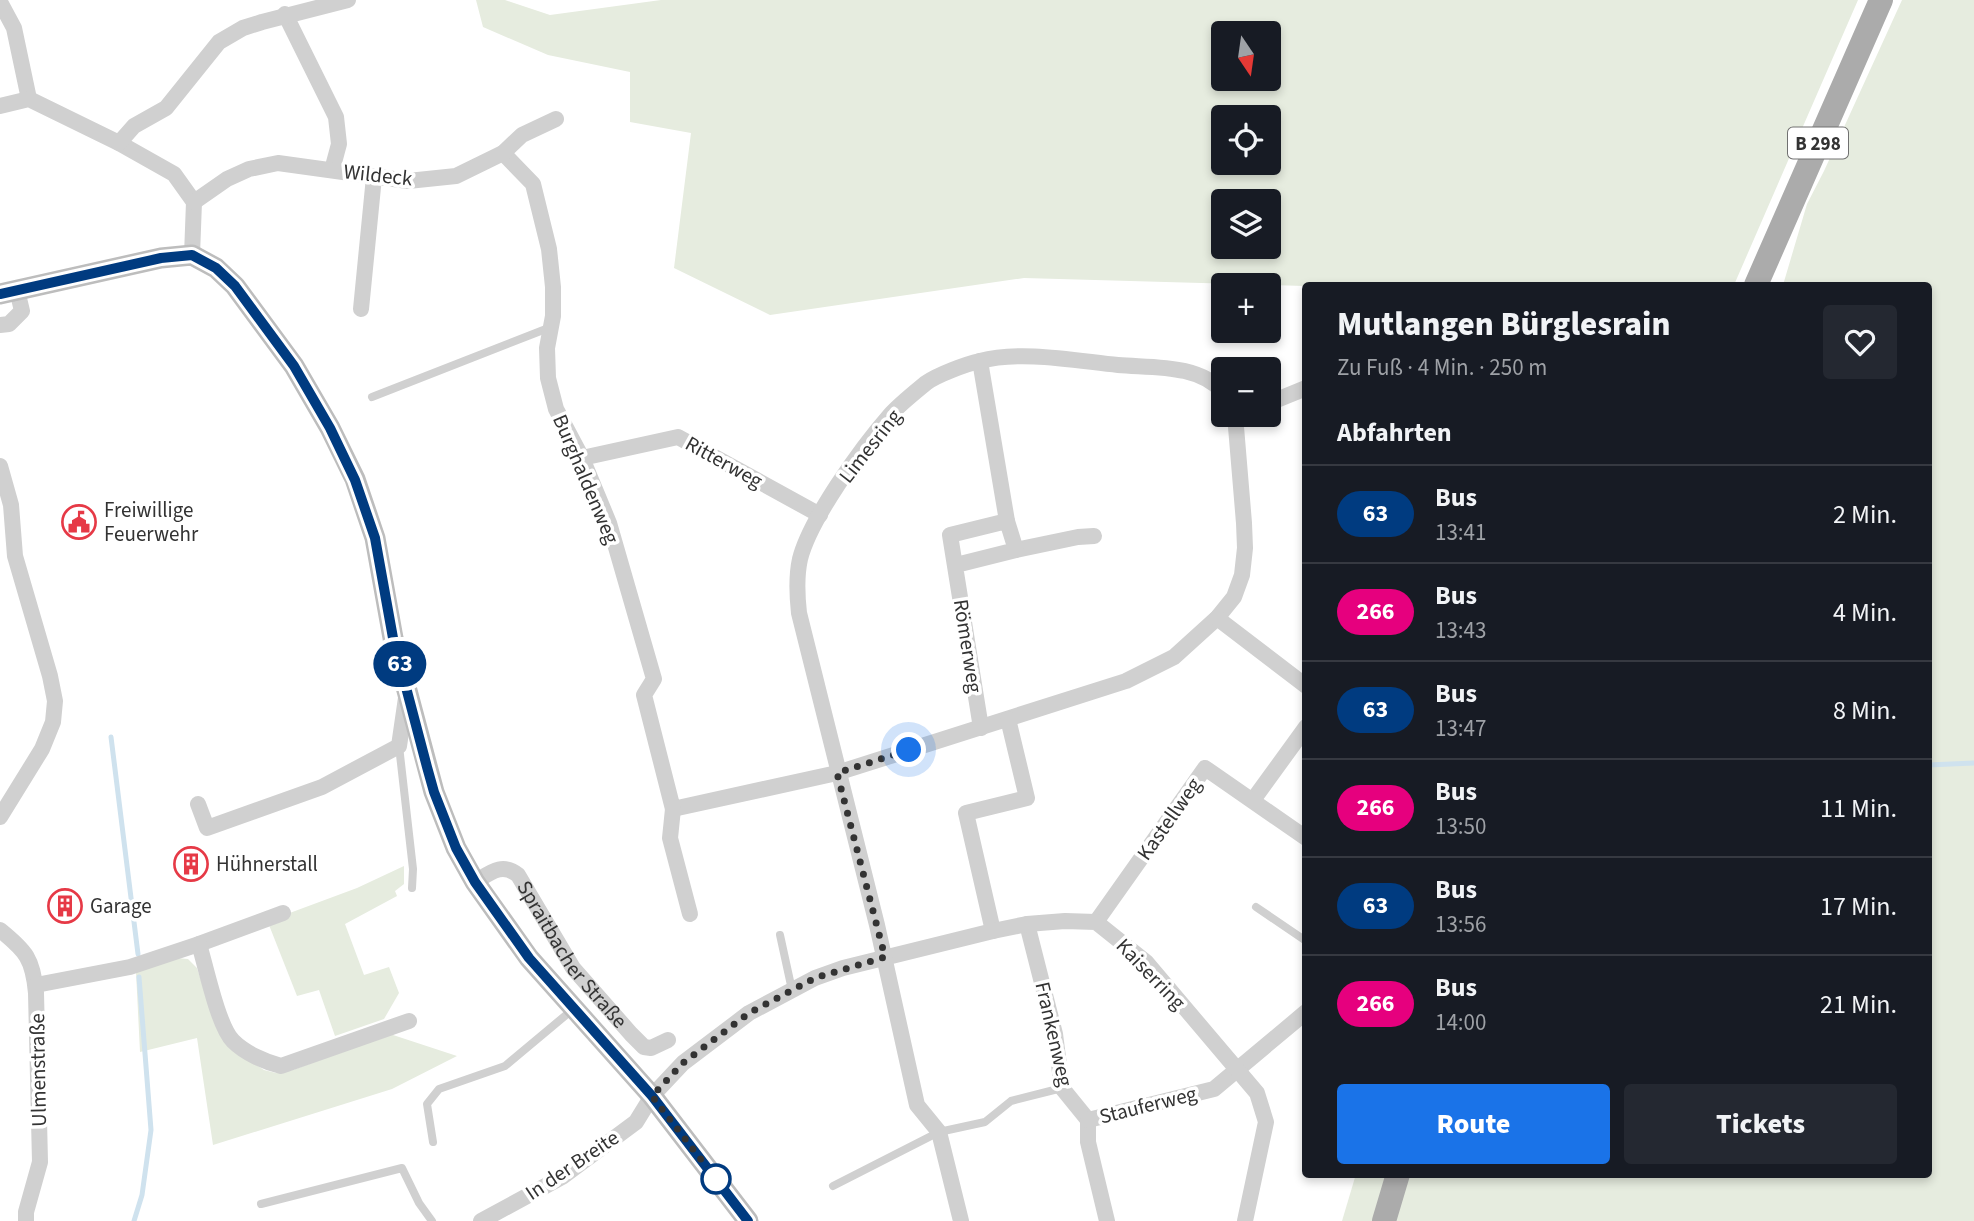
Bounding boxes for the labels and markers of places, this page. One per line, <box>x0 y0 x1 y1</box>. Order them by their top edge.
place label: Freiwillige Feuerwehr <box>104 495 199 549</box>
public building icon: Freiwillige Feuerwehr <box>60 503 98 541</box>
building icon: Hühnerstall <box>172 845 210 883</box>
place label: Hühnerstall <box>216 849 318 879</box>
building icon: Garage <box>46 887 84 925</box>
place label: Garage <box>90 891 152 921</box>
unlabelled marker <box>701 1164 731 1194</box>

